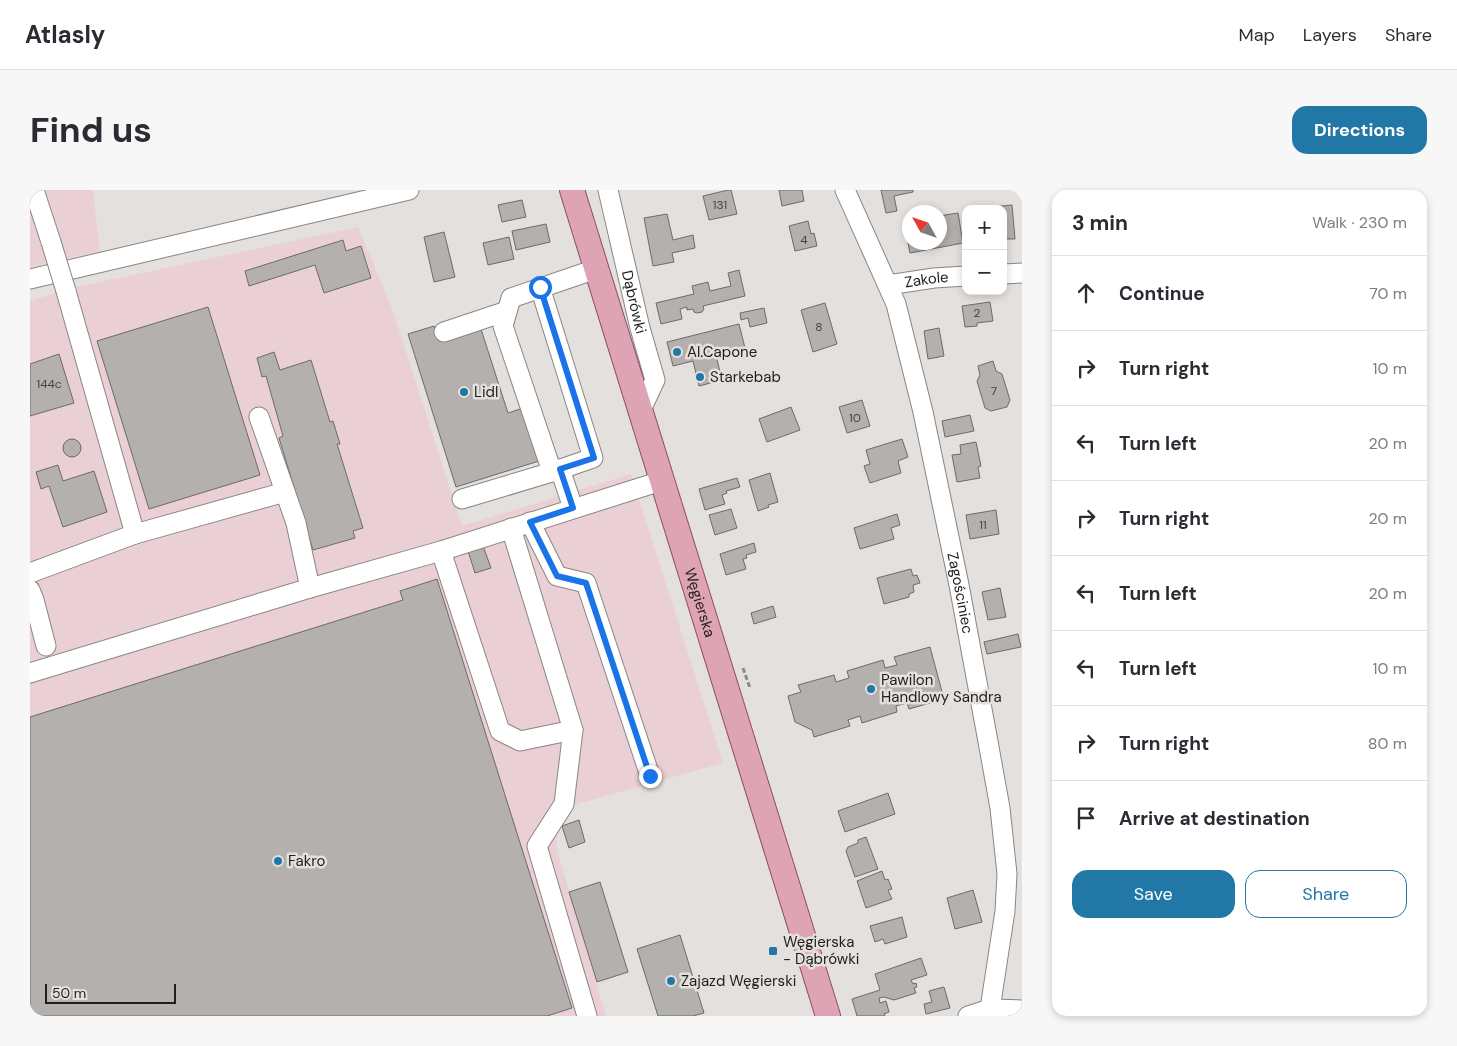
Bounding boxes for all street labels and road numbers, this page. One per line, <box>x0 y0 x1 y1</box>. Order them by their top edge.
street label: Zakole <box>903 267 949 292</box>
street label: Dąbrówki <box>617 268 651 336</box>
street label: Zagościniec <box>942 551 978 635</box>
street label: Węgierska <box>680 566 720 640</box>

